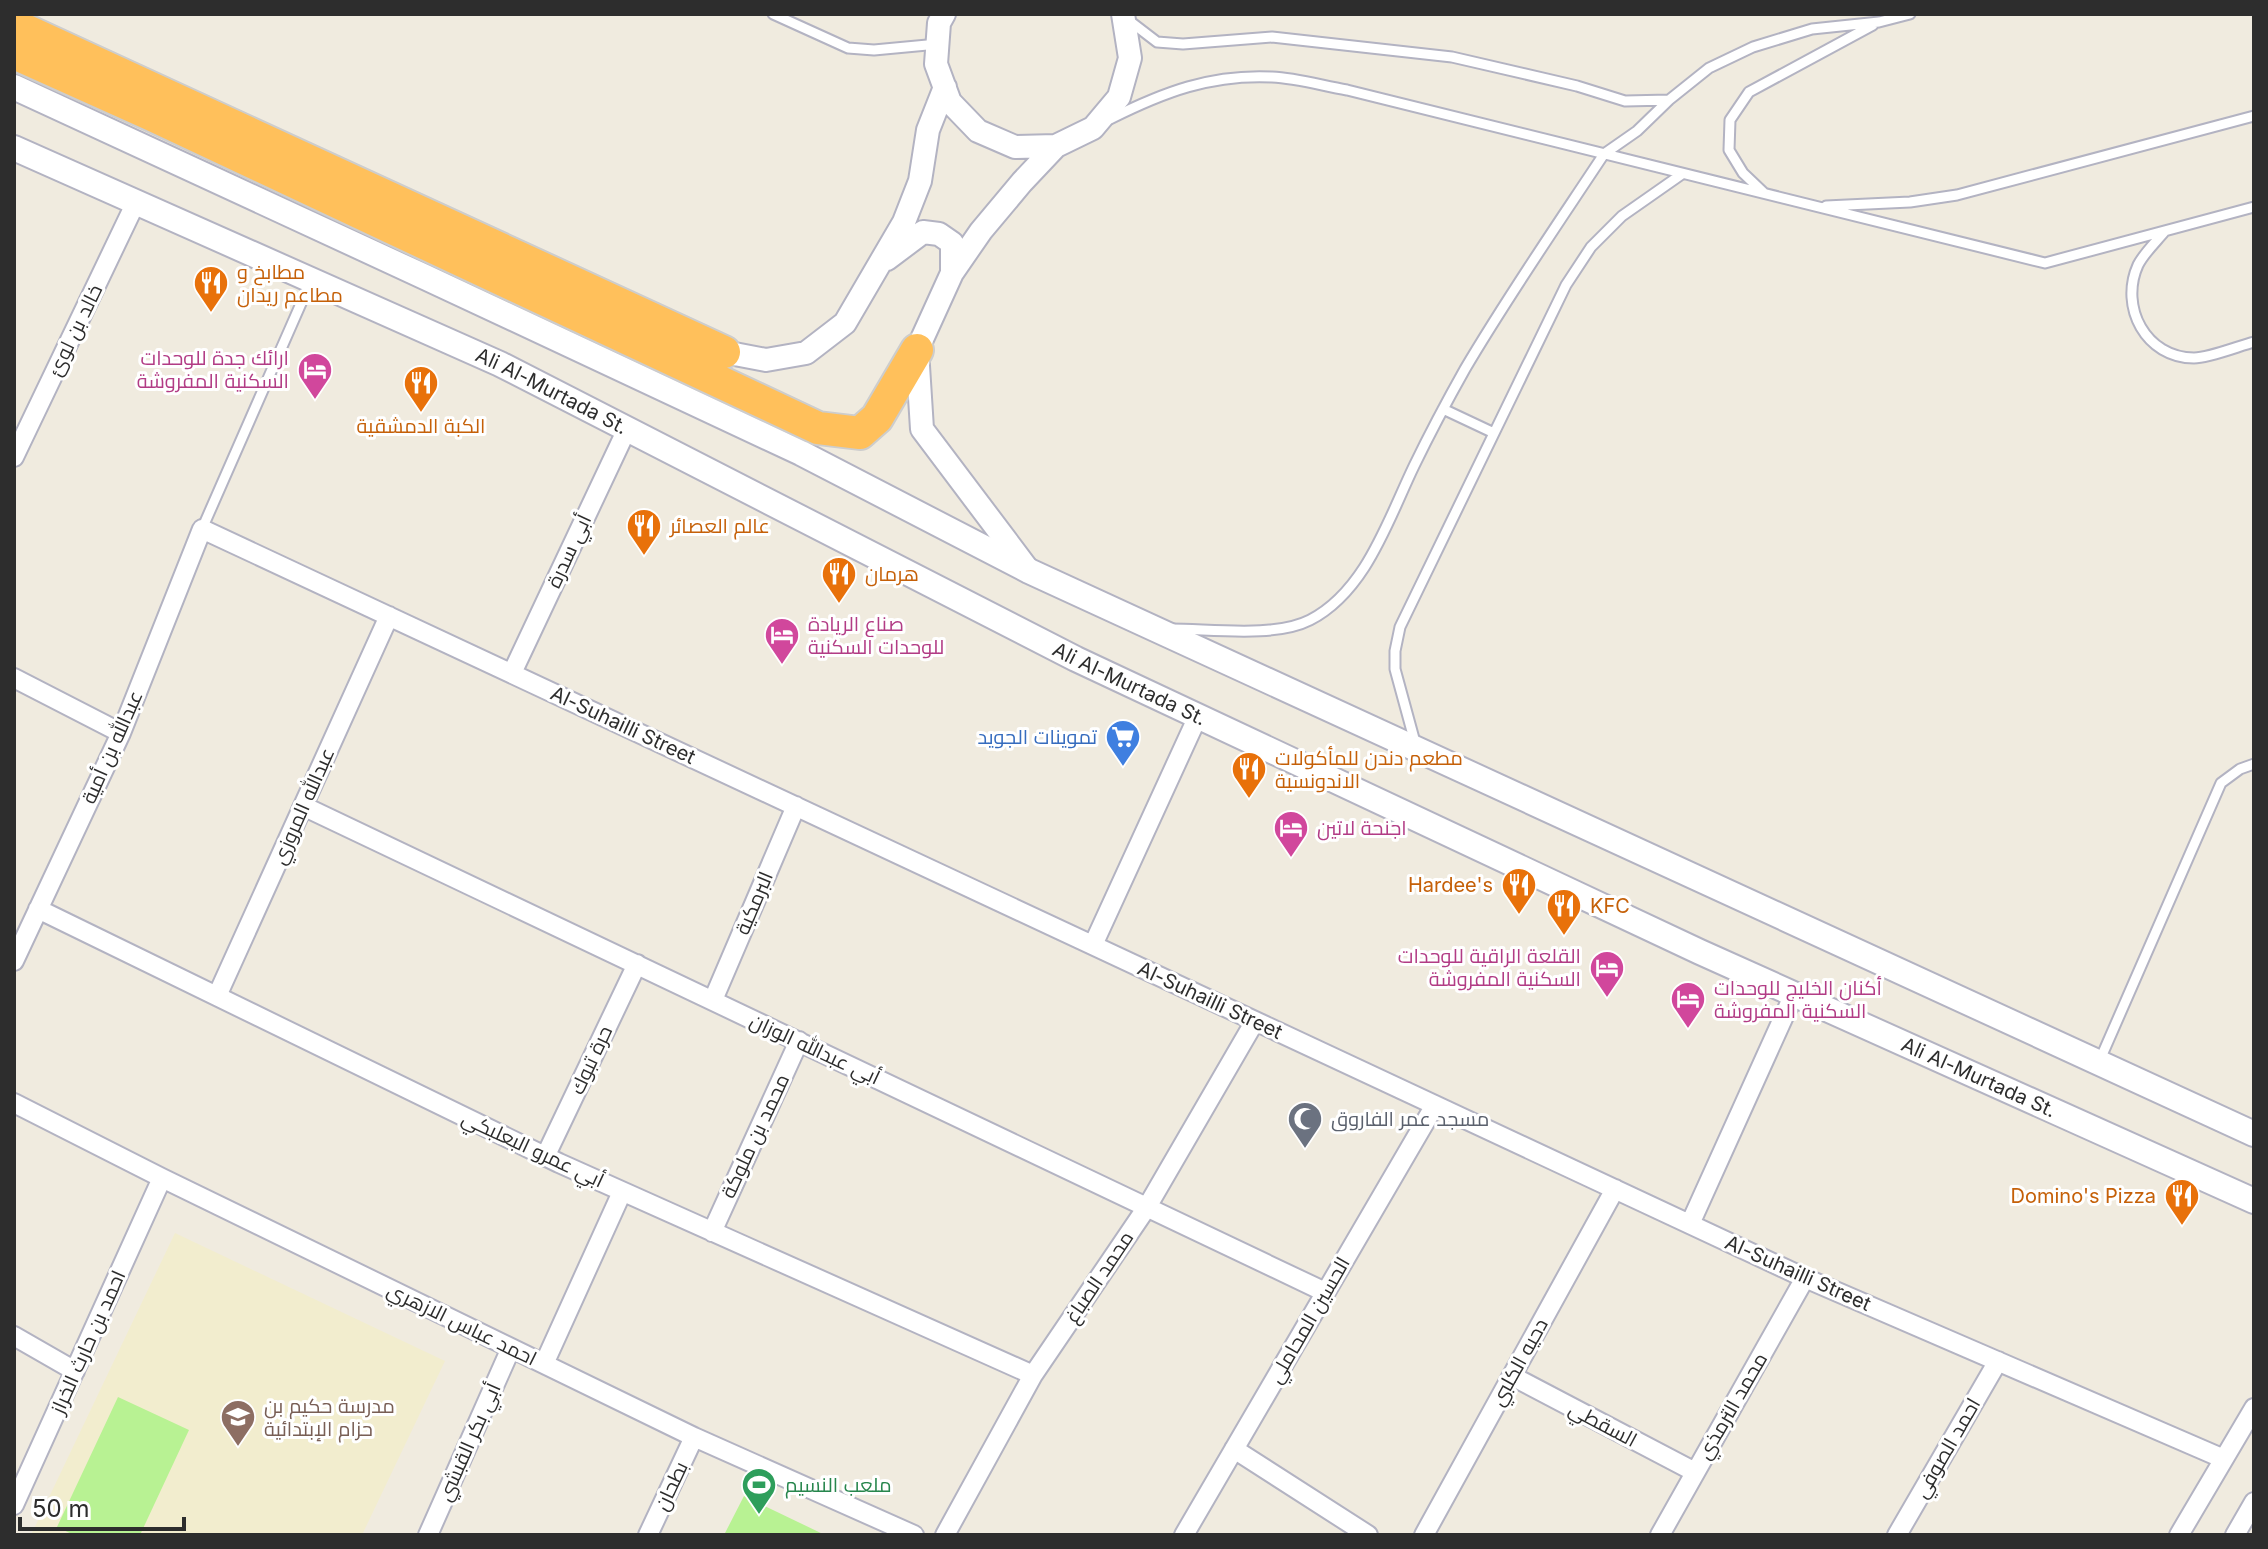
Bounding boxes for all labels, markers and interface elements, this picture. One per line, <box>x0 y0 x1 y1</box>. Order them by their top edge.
place label: مطابخ و مطاعم ريدان <box>237 260 343 309</box>
restaurant icon: مطابخ و مطاعم ريدان <box>192 264 230 314</box>
street label: خالد بن لوئ <box>43 280 108 380</box>
street label: Ali Al-Murtada St. <box>472 343 632 439</box>
place label: ارائك جدة للوحدات السكنية المفروشة <box>137 346 289 393</box>
hotel icon: ارائك جدة للوحدات السكنية المفروشة <box>296 351 334 401</box>
restaurant icon: الكبة الدمشقية <box>402 364 440 414</box>
place label: الكبة الدمشقية <box>357 414 485 438</box>
restaurant icon: عالم العصائر <box>625 507 663 557</box>
street label: أبي سدرة <box>542 510 600 593</box>
place label: عالم العصائر <box>669 514 770 540</box>
restaurant icon: هرمان <box>820 555 858 605</box>
place label: هرمان <box>865 562 919 587</box>
place label: صناع الريادة للوحدات السكنية <box>808 612 944 659</box>
hotel icon: صناع الريادة للوحدات السكنية <box>763 616 801 666</box>
street label: Ali Al-Murtada St. <box>1049 637 1210 730</box>
street label: Al-Suhailli Street <box>547 681 700 769</box>
street label: عبدالله بن أمية <box>75 686 149 808</box>
supermarket icon: تموينات الجويد <box>1104 718 1142 768</box>
place label: تموينات الجويد <box>978 725 1098 749</box>
street label: عبدالله المروزي <box>266 744 343 870</box>
place label: مطعم دندن للمأكولات الاندونسية <box>1275 746 1463 793</box>
restaurant icon: مطعم دندن للمأكولات الاندونسية <box>1230 750 1268 800</box>
hotel icon: اجنحة لاتين <box>1272 809 1310 859</box>
place label: اجنحة لاتين <box>1317 816 1407 841</box>
restaurant icon: Hardee's <box>1500 866 1538 916</box>
street label: البرمكية <box>730 868 778 938</box>
place label: Hardee's <box>1408 873 1493 897</box>
restaurant icon: KFC <box>1545 887 1583 937</box>
place label: KFC <box>1590 894 1630 918</box>
place label: القلعة الراقية للوحدات السكنية المفروشة <box>1398 944 1581 991</box>
hotel icon: القلعة الراقية للوحدات السكنية المفروشة <box>1588 949 1626 999</box>
street label: Al-Suhailli Street <box>1134 956 1287 1044</box>
place label: أكنان الخليج للوحدات السكنية المفروشة <box>1714 976 1882 1023</box>
hotel icon: أكنان الخليج للوحدات السكنية المفروشة <box>1669 980 1707 1030</box>
street label: أبي عبدالله الوزان <box>744 1007 884 1093</box>
street label: حرة تبوك <box>565 1022 617 1098</box>
street label: Ali Al-Murtada St. <box>1898 1032 2060 1122</box>
street label: محمد بن ملوكة <box>716 1070 795 1202</box>
mosque icon: مسجد عمر الفاروق <box>1286 1100 1324 1150</box>
street label: أبي عمرو البعلبكي <box>456 1106 608 1196</box>
place label: مسجد عمر الفاروق <box>1331 1107 1489 1132</box>
restaurant icon: Domino's Pizza <box>2163 1177 2201 1227</box>
place label: Domino's Pizza <box>2011 1184 2156 1208</box>
street label: محمد الصباغ <box>1060 1227 1140 1329</box>
street label: Al-Suhailli Street <box>1721 1230 1875 1316</box>
street label: الحسين المحاملي <box>1263 1253 1358 1389</box>
street label: احمد بن حارث الخراز <box>45 1267 131 1419</box>
street label: احمد عباس الازهري <box>382 1277 541 1374</box>
street label: دحيه الكلبي <box>1485 1314 1556 1412</box>
street label: محمد الترمذي <box>1692 1348 1776 1466</box>
street label: أبي بكر القبشي <box>432 1379 509 1506</box>
place label: مدرسة حكيم بن حزام الإبتدائية <box>264 1394 395 1443</box>
street label: احمد الصوفي <box>1909 1394 1989 1504</box>
street label: السقطي <box>1563 1396 1641 1455</box>
school or university icon: مدرسة حكيم بن حزام الإبتدائية <box>219 1398 257 1448</box>
street label: بطحان <box>649 1458 694 1515</box>
sports icon: ملعب النسيم <box>740 1466 778 1516</box>
place label: ملعب النسيم <box>785 1473 892 1499</box>
scale bar <box>20 1481 184 1531</box>
text: 50 m <box>32 1494 90 1523</box>

